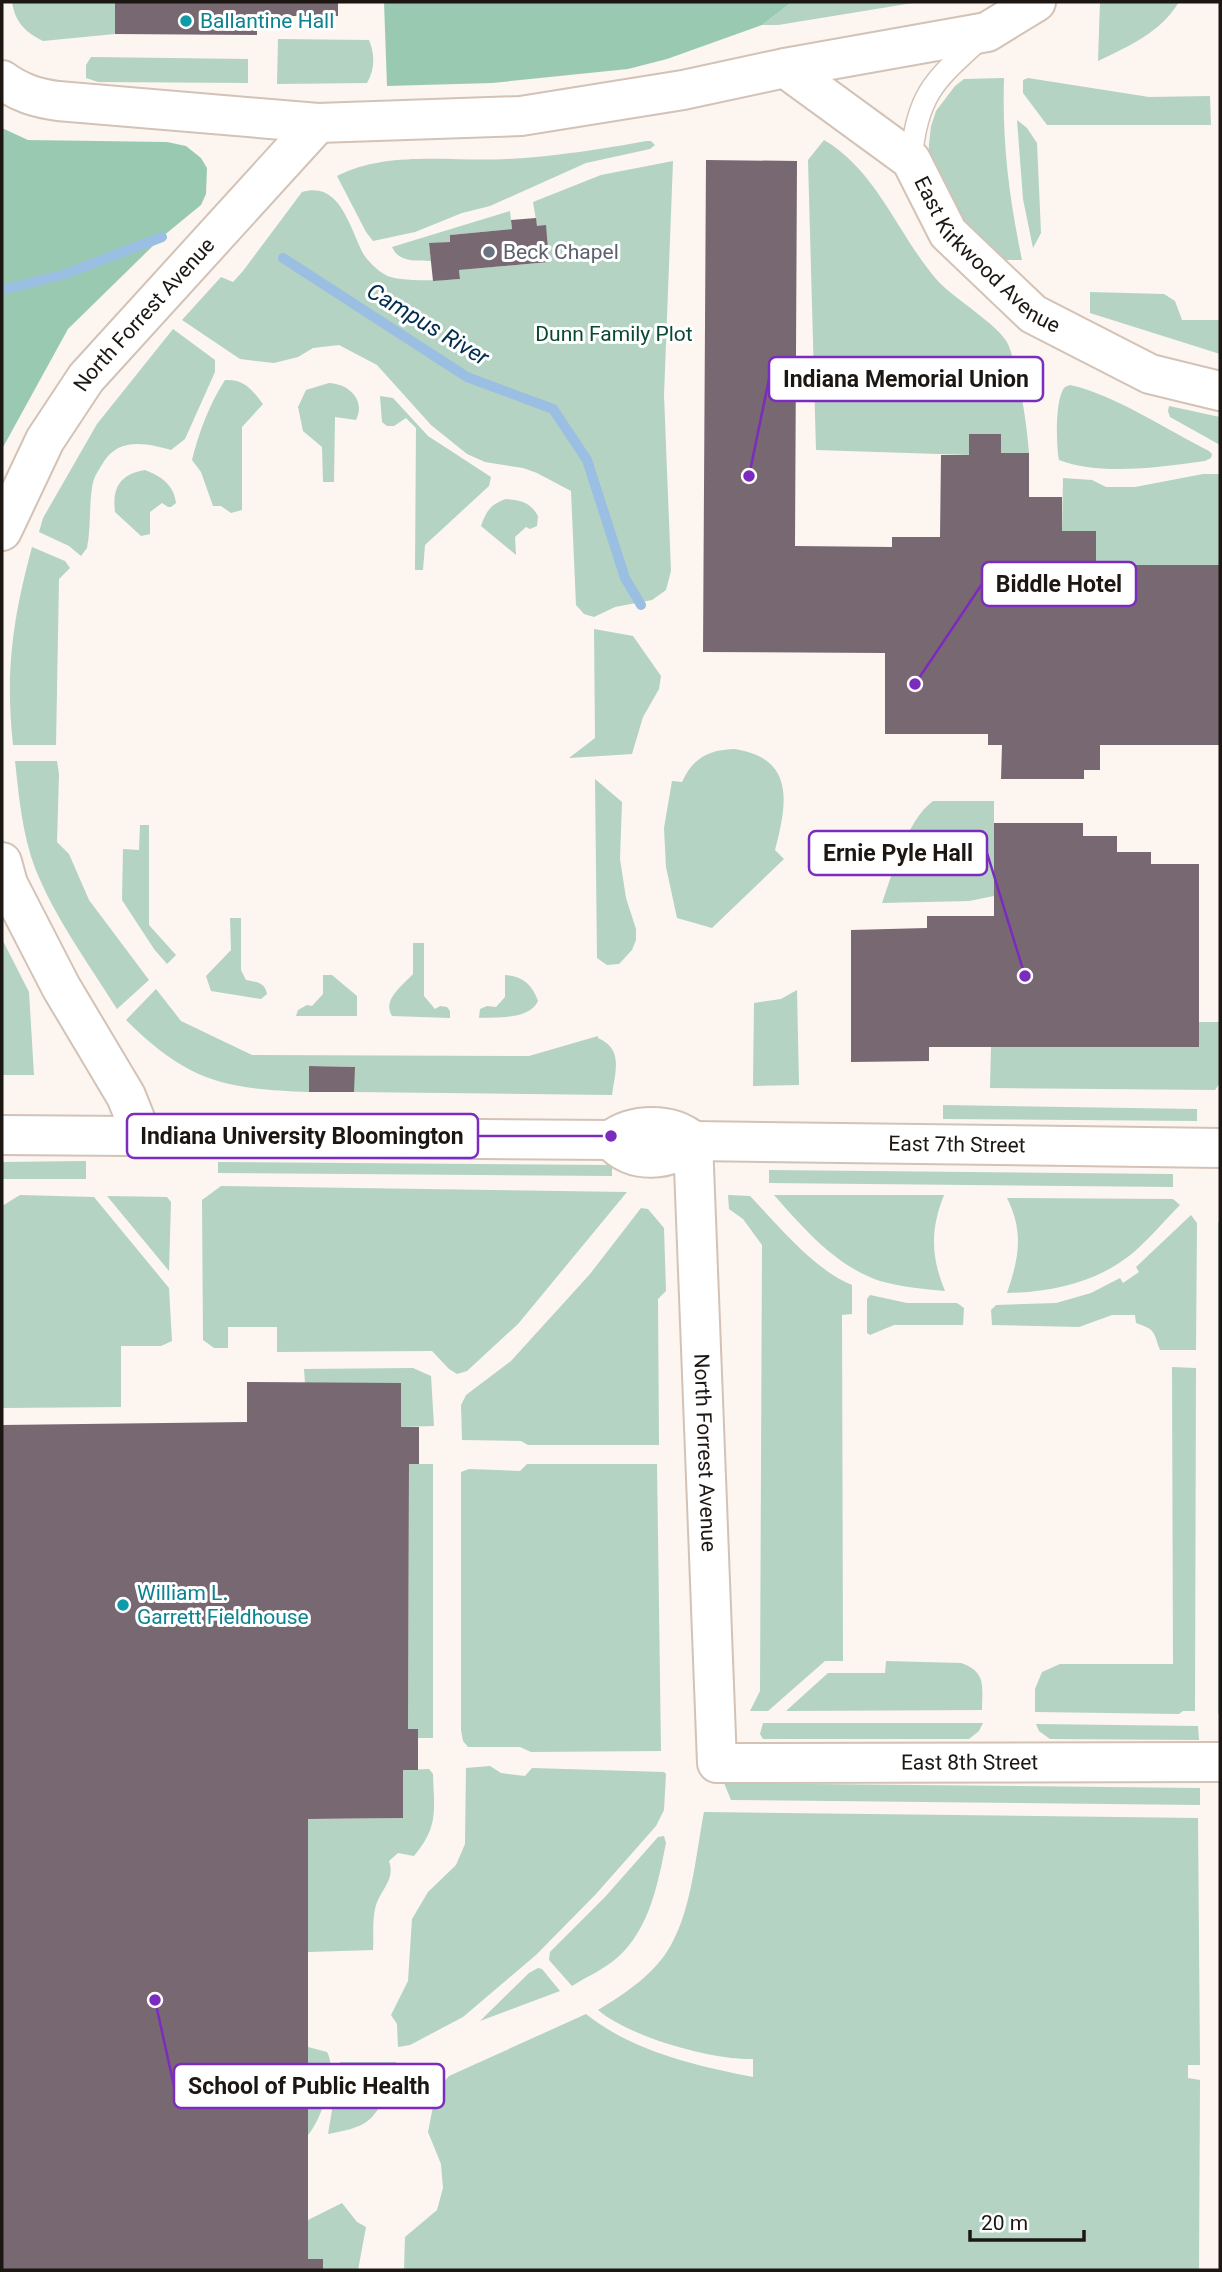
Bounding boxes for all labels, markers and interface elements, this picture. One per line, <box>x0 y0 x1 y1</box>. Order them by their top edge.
place label: Ballantine Hall <box>200 9 334 33</box>
marker: Ballantine Hall <box>178 13 194 29</box>
street label: East Kirkwood Avenue <box>909 172 1064 338</box>
street label: North Forrest Avenue <box>69 233 220 396</box>
place label: Beck Chapel <box>503 240 619 264</box>
marker: Beck Chapel <box>481 244 497 260</box>
water label: Campus River <box>362 277 495 372</box>
park label: Dunn Family Plot <box>535 322 693 346</box>
callout: Indiana Memorial Union <box>769 357 1043 401</box>
text: Indiana Memorial Union <box>783 366 1029 393</box>
callout: Biddle Hotel <box>982 562 1136 606</box>
text: Biddle Hotel <box>996 571 1122 598</box>
callout: Ernie Pyle Hall <box>809 831 987 875</box>
text: Ernie Pyle Hall <box>823 840 973 867</box>
callout: Indiana University Bloomington <box>127 1114 478 1158</box>
text: Indiana University Bloomington <box>140 1123 464 1150</box>
street label: East 7th Street <box>888 1132 1026 1157</box>
street label: North Forrest Avenue <box>689 1353 721 1552</box>
place label: William L. Garrett Fieldhouse <box>137 1581 309 1629</box>
marker: William L. Garrett Fieldhouse <box>115 1597 131 1613</box>
street label: East 8th Street <box>901 1750 1038 1775</box>
callout: School of Public Health <box>174 2064 444 2108</box>
text: School of Public Health <box>188 2073 430 2100</box>
scale bar <box>970 2198 1084 2242</box>
text: 20 m <box>981 2211 1028 2235</box>

